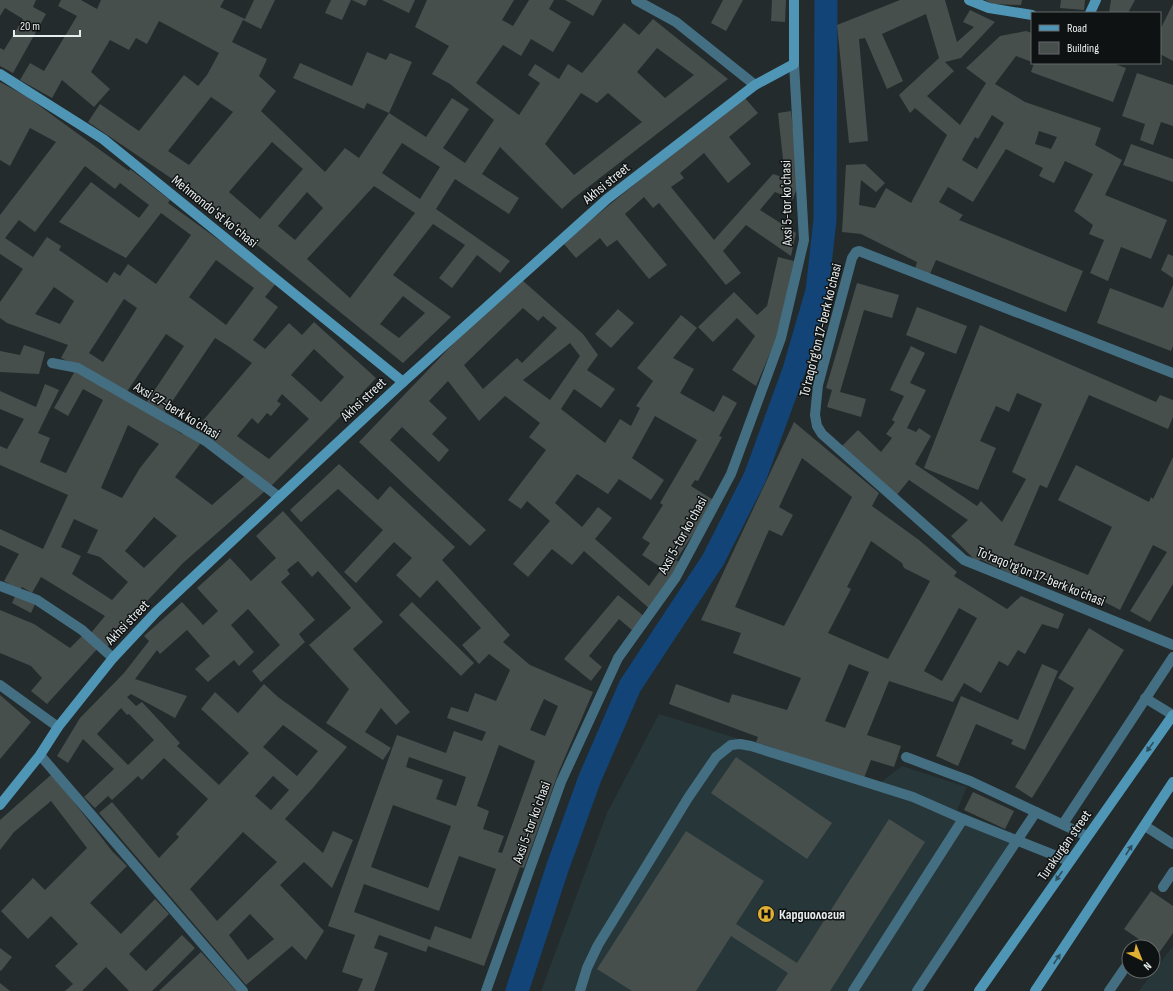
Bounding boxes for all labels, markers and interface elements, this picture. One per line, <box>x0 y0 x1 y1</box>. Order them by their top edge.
scale bar <box>14 12 80 38</box>
legend <box>1031 12 1161 64</box>
text: 20 m <box>20 19 40 34</box>
text: Road <box>1067 21 1087 36</box>
text: Building <box>1067 41 1099 56</box>
street label: Akhsi street <box>578 159 633 208</box>
street label: Аxsi 5-tor koʼchasi <box>777 160 796 247</box>
street label: Mehmondoʻst koʻchasi <box>168 172 261 251</box>
street label: To'raqo'rg'on 17-berk koʼchasi <box>796 262 845 399</box>
street label: Akhsi street <box>336 374 390 425</box>
street label: Аxsi 27-berk koʼchasi <box>130 378 223 443</box>
street label: Аxsi 5-tor koʼchasi <box>654 494 711 578</box>
street label: To'raqo'rg'on 17-berk koʼchasi <box>974 543 1107 610</box>
street label: Akhsi street <box>101 596 153 649</box>
one-way arrow <box>1146 742 1154 752</box>
street label: Аxsi 5-tor koʼchasi <box>509 779 554 866</box>
street label: Turakurgan street <box>1034 807 1095 884</box>
one-way arrow <box>1125 845 1133 856</box>
one-way arrow <box>1055 871 1063 881</box>
hospital icon: Кардиология <box>756 904 776 924</box>
place label: Кардиология <box>779 906 845 923</box>
north arrow <box>1121 939 1161 979</box>
one-way arrow <box>1053 954 1061 964</box>
text: N <box>1141 959 1154 973</box>

